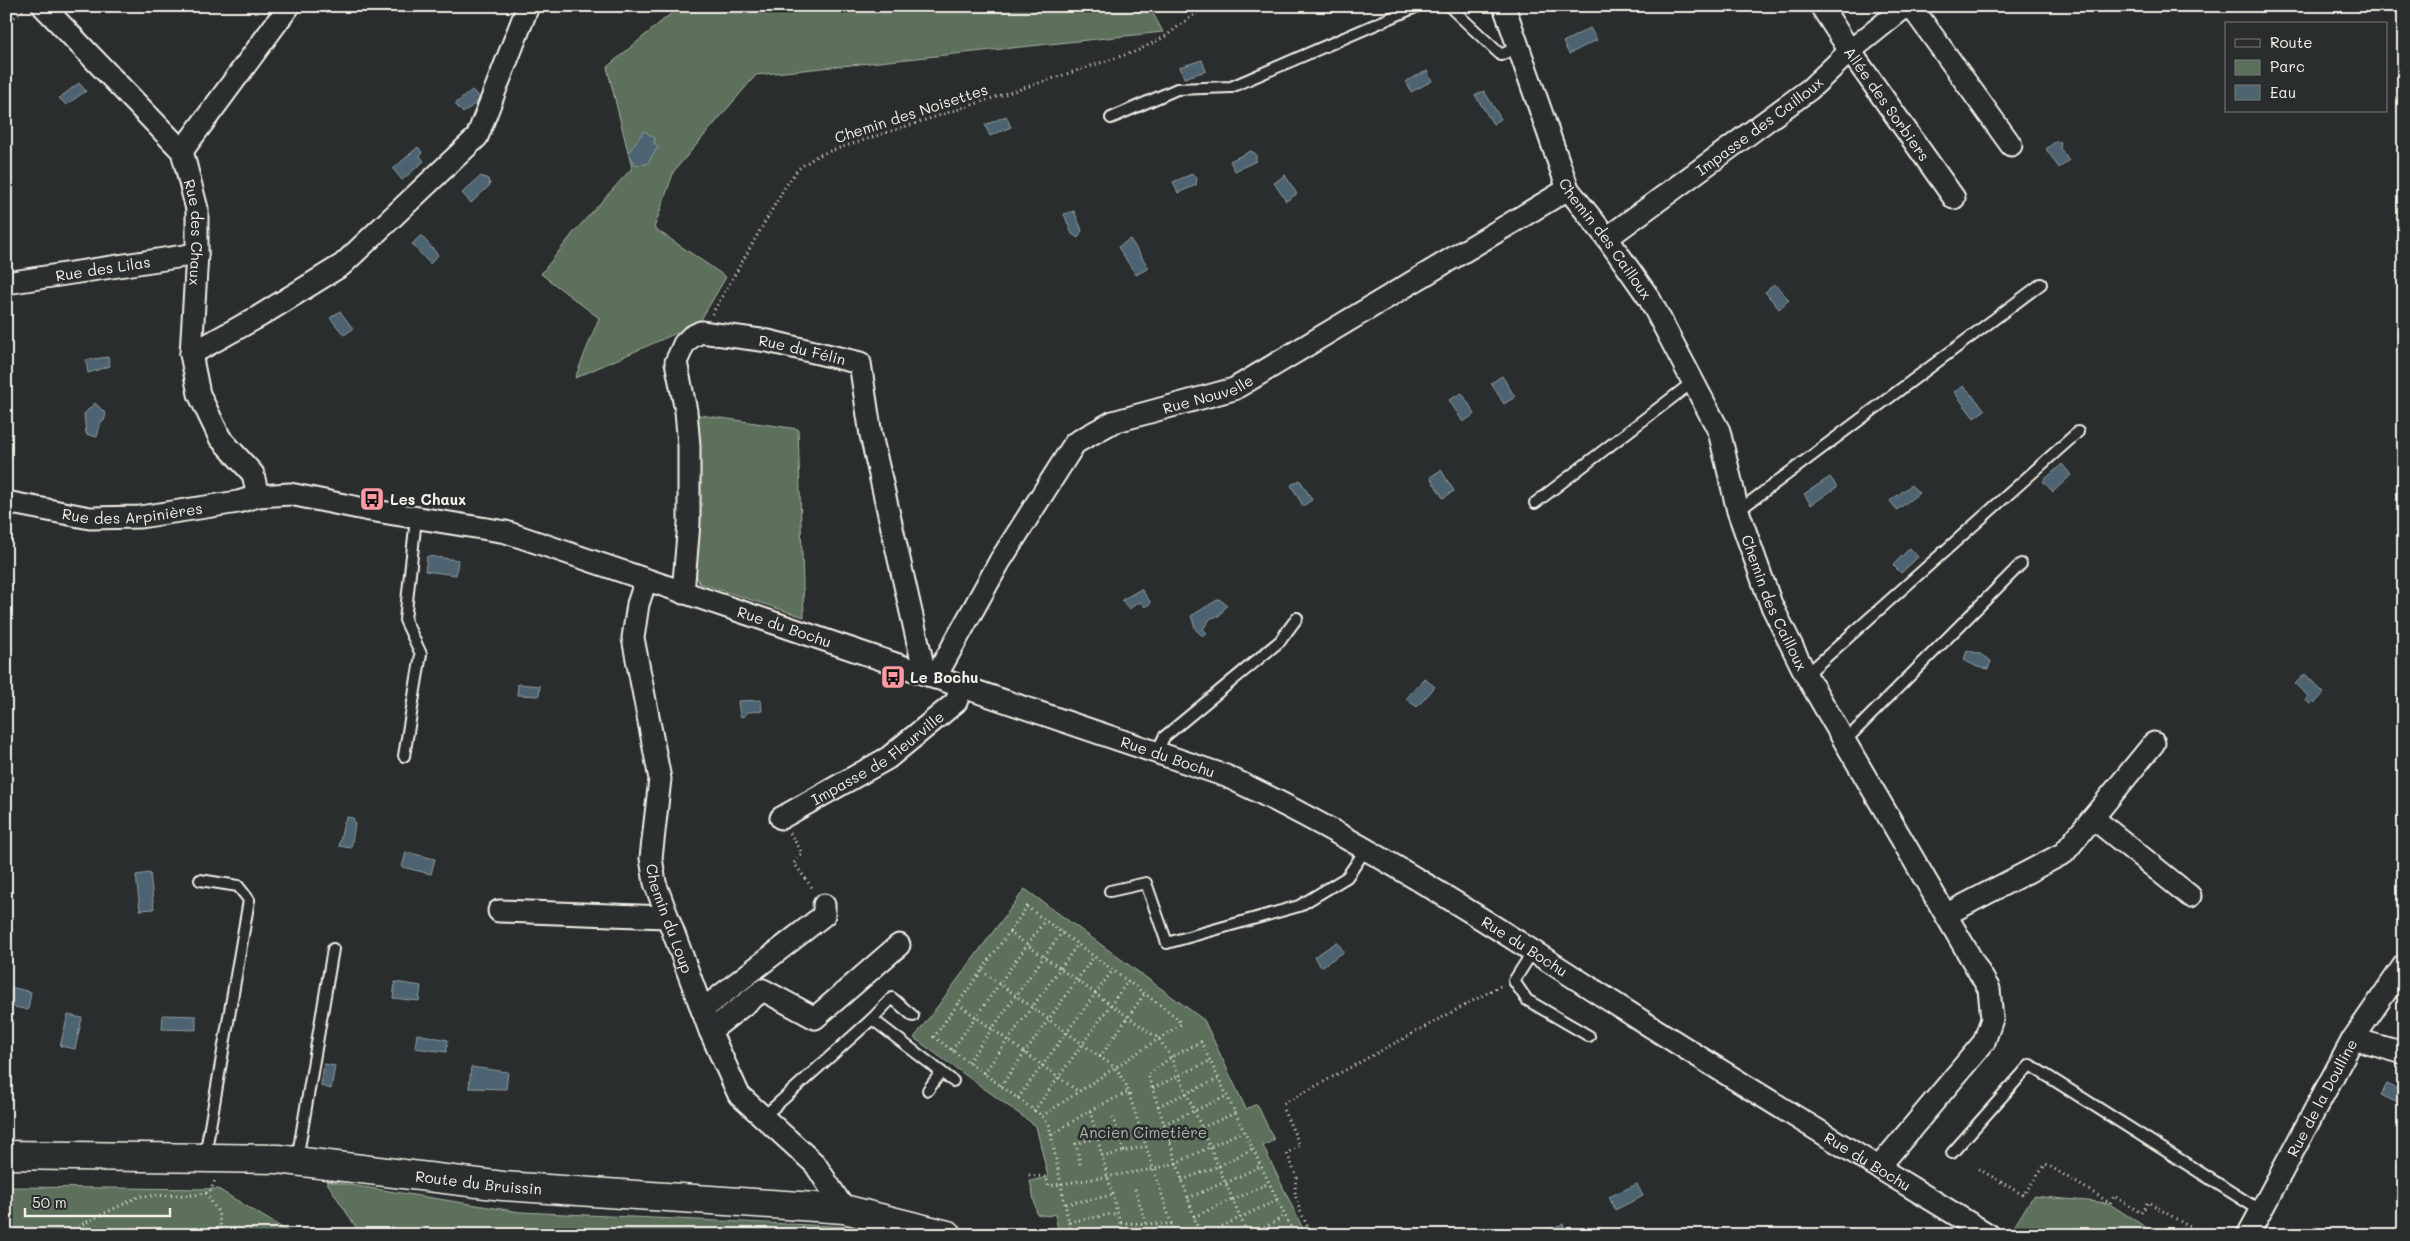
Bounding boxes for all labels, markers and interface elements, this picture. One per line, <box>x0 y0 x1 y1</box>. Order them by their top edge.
legend <box>2225 22 2388 112</box>
text: Route <box>2270 32 2313 52</box>
street label: Allée des Sorbiers <box>1840 43 1935 165</box>
text: Parc <box>2270 56 2305 76</box>
street label: Impasse des Cailloux <box>1691 72 1827 180</box>
street label: Chemin des Noisettes <box>832 79 990 147</box>
text: Eau <box>2270 82 2296 102</box>
street label: Chemin des Cailloux <box>1555 175 1657 303</box>
street label: Rue des Chaux <box>180 177 207 287</box>
street label: Rue des Lilas <box>54 251 152 285</box>
street label: Rue du Félin <box>758 330 848 369</box>
street label: Rue Nouvelle <box>1160 370 1257 418</box>
bus stop icon: Les Chaux <box>359 486 385 512</box>
place label: Les Chaux <box>390 489 466 509</box>
street label: Rue des Arpinières <box>61 498 204 528</box>
street label: Chemin des Cailloux <box>1737 532 1812 674</box>
street label: Rue du Bochu <box>735 601 834 652</box>
bus stop icon: Le Bochu <box>880 664 906 690</box>
place label: Le Bochu <box>910 667 979 687</box>
street label: Impasse de Fleurville <box>807 706 948 809</box>
street label: Rue du Bochu <box>1118 731 1218 782</box>
street label: Chemin du Loup <box>642 862 698 976</box>
street label: Rue du Bochu <box>1478 911 1571 981</box>
street label: Rue de la Doulline <box>2282 1035 2361 1160</box>
park label: Ancien Cimetière <box>1079 1122 1207 1142</box>
street label: Rue du Bochu <box>1821 1127 1915 1195</box>
street label: Route du Bruissin <box>414 1166 543 1199</box>
scale bar <box>25 1186 170 1218</box>
text: 50 m <box>32 1192 67 1212</box>

